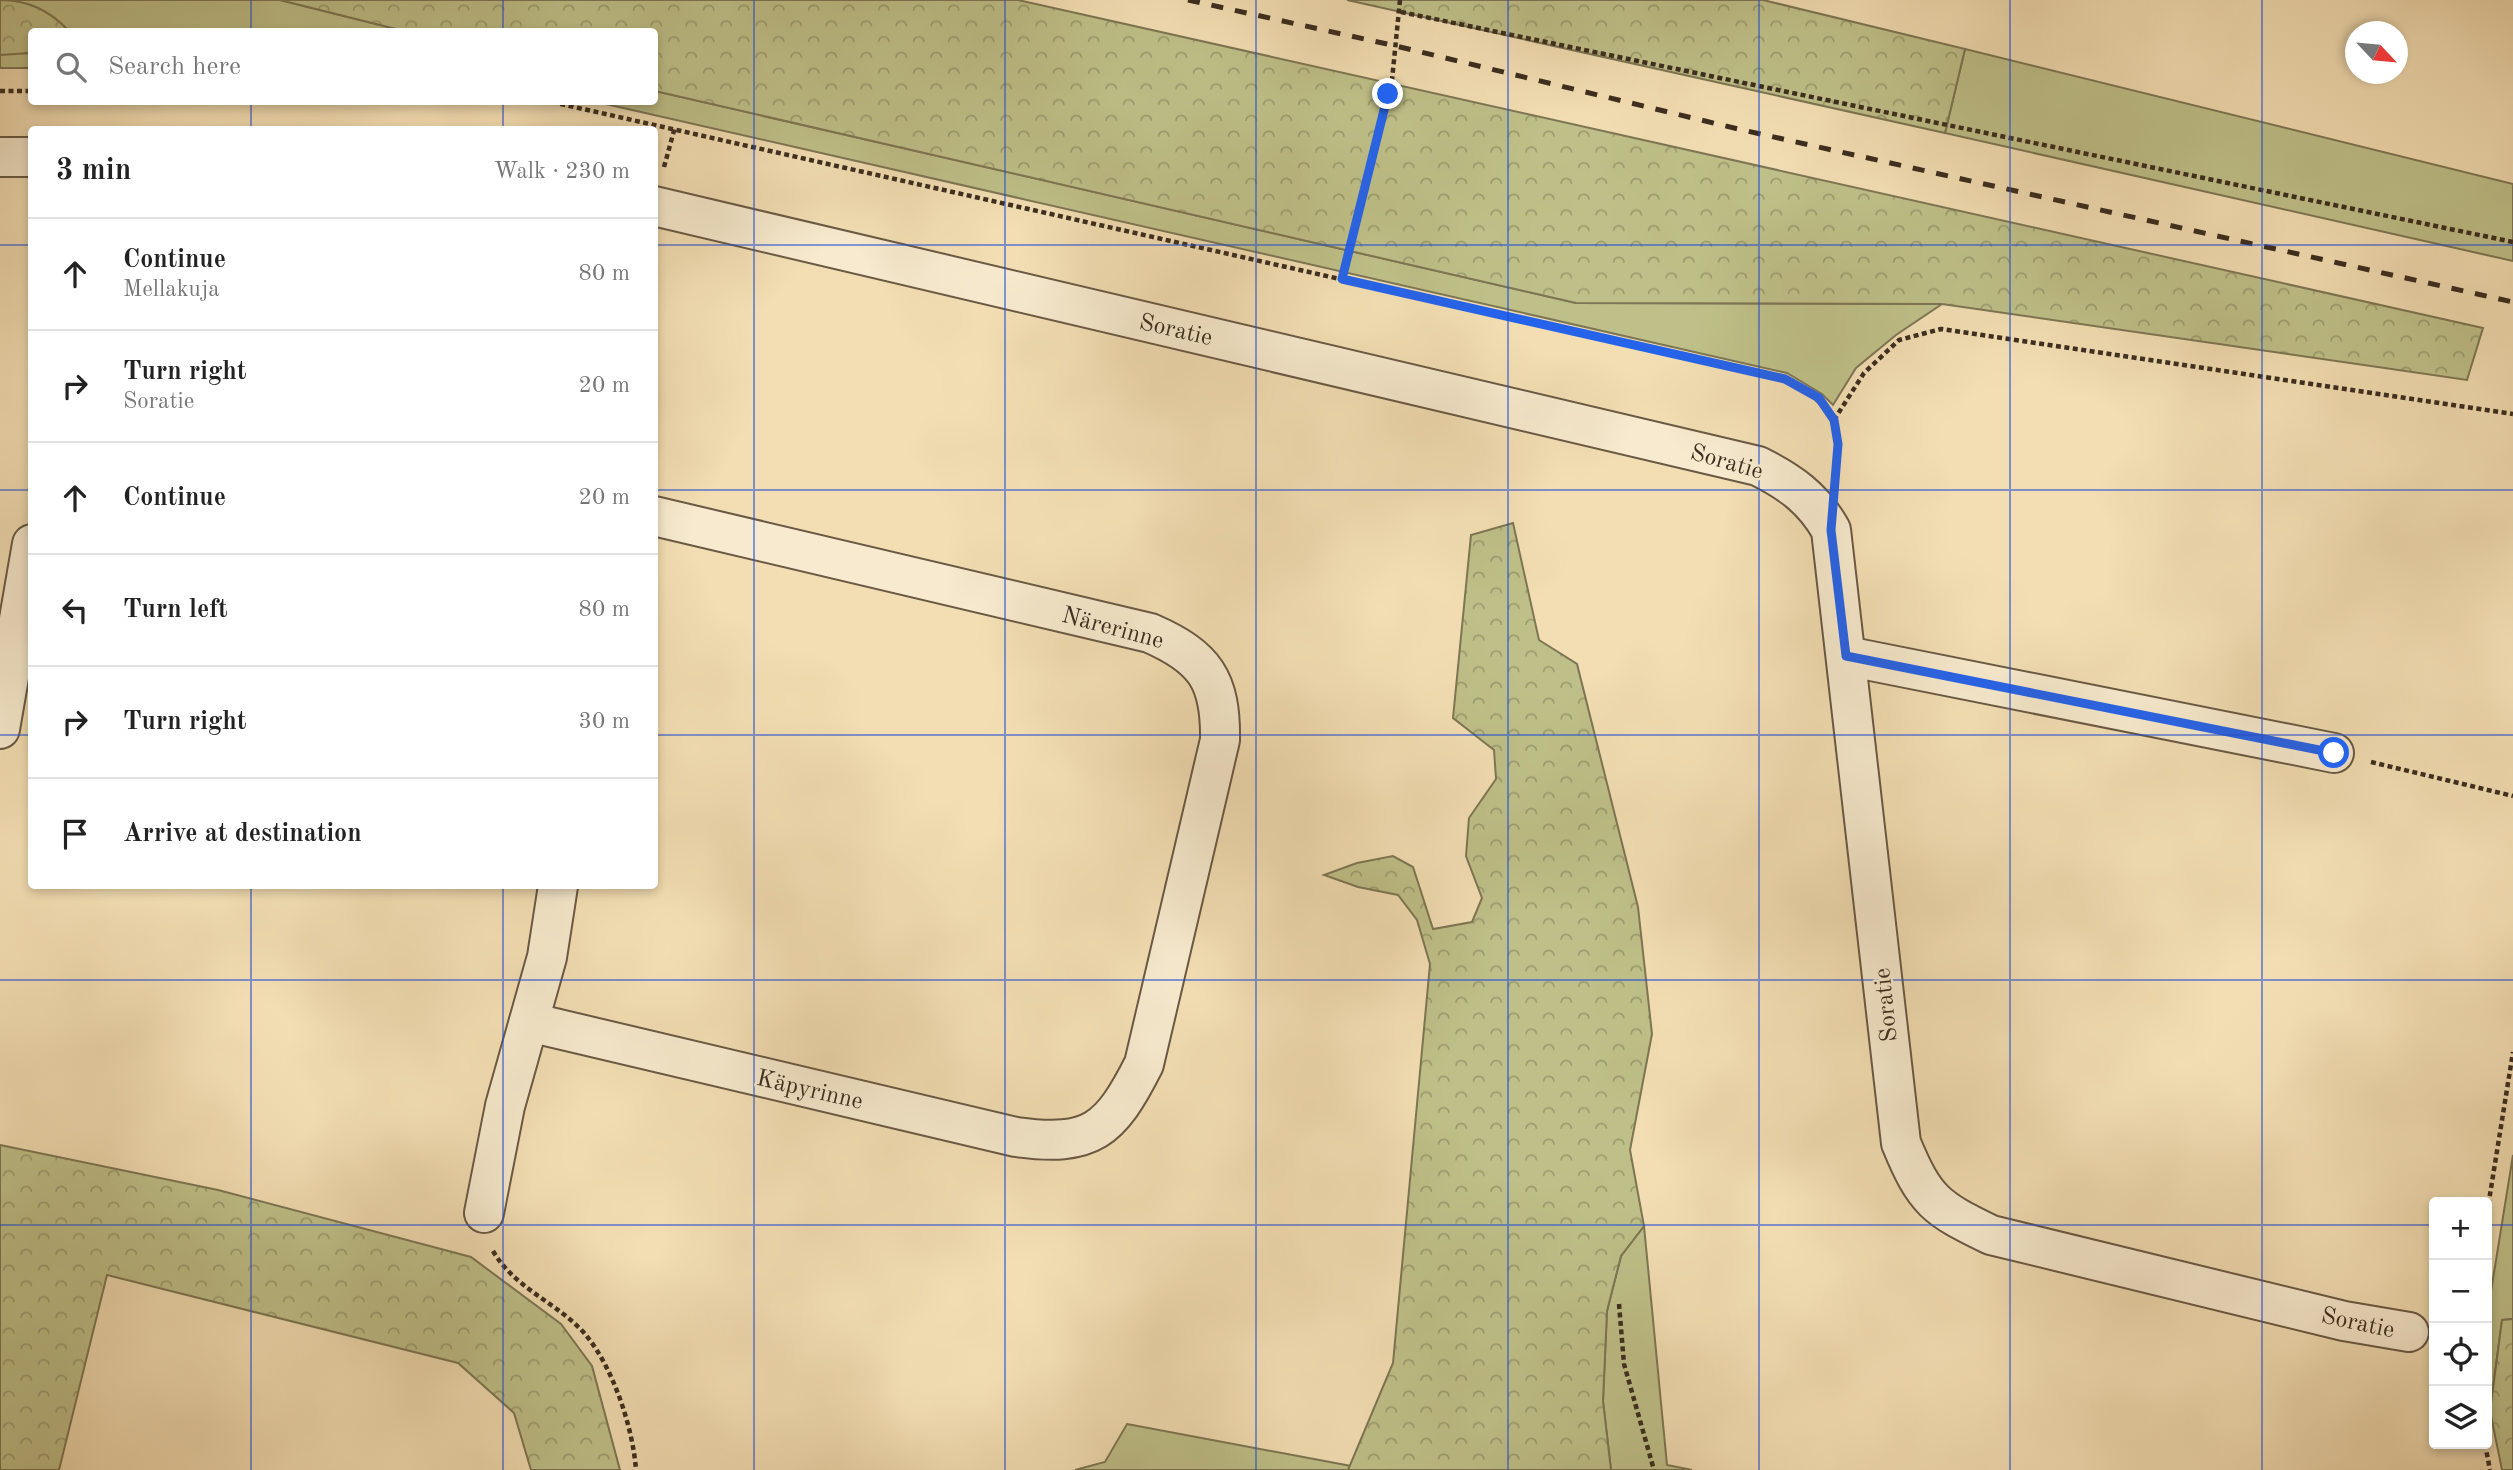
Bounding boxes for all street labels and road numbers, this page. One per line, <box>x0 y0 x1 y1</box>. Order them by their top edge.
street label: Soratie <box>1137 311 1214 351</box>
street label: Soratie <box>1687 441 1766 485</box>
street label: Närerinne <box>1059 604 1166 654</box>
street label: Soratie <box>1871 967 1903 1043</box>
street label: Käpyrinne <box>754 1067 865 1115</box>
street label: Soratie <box>2319 1304 2396 1343</box>

